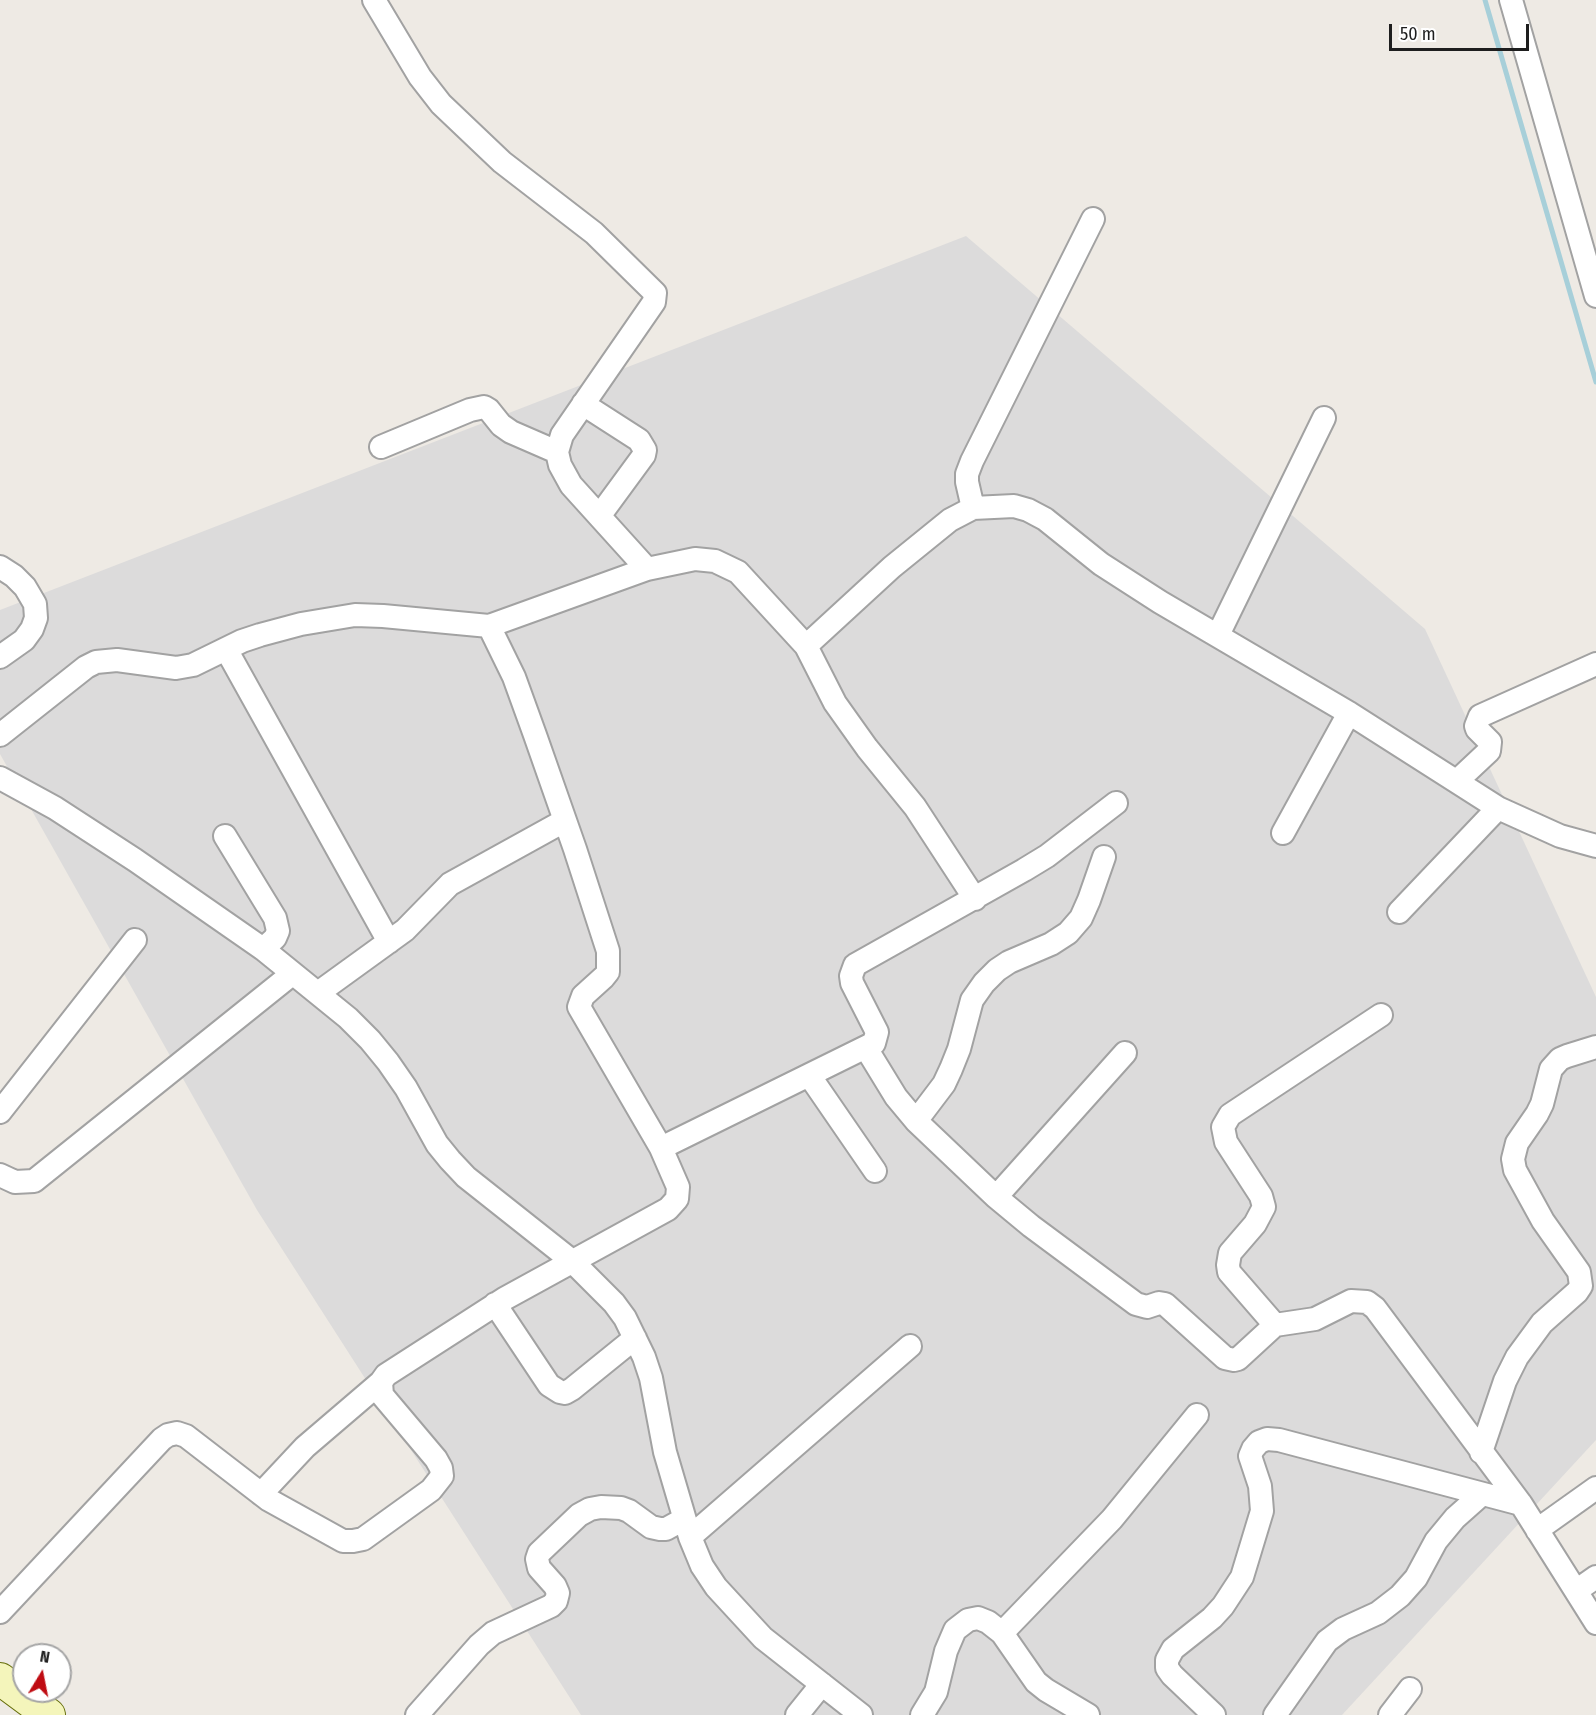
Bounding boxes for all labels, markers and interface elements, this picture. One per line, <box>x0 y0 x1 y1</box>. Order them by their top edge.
scale bar <box>1392 12 1532 50</box>
text: 50 m <box>1400 23 1436 45</box>
north arrow <box>12 1643 72 1703</box>
text: N <box>38 1647 51 1667</box>

